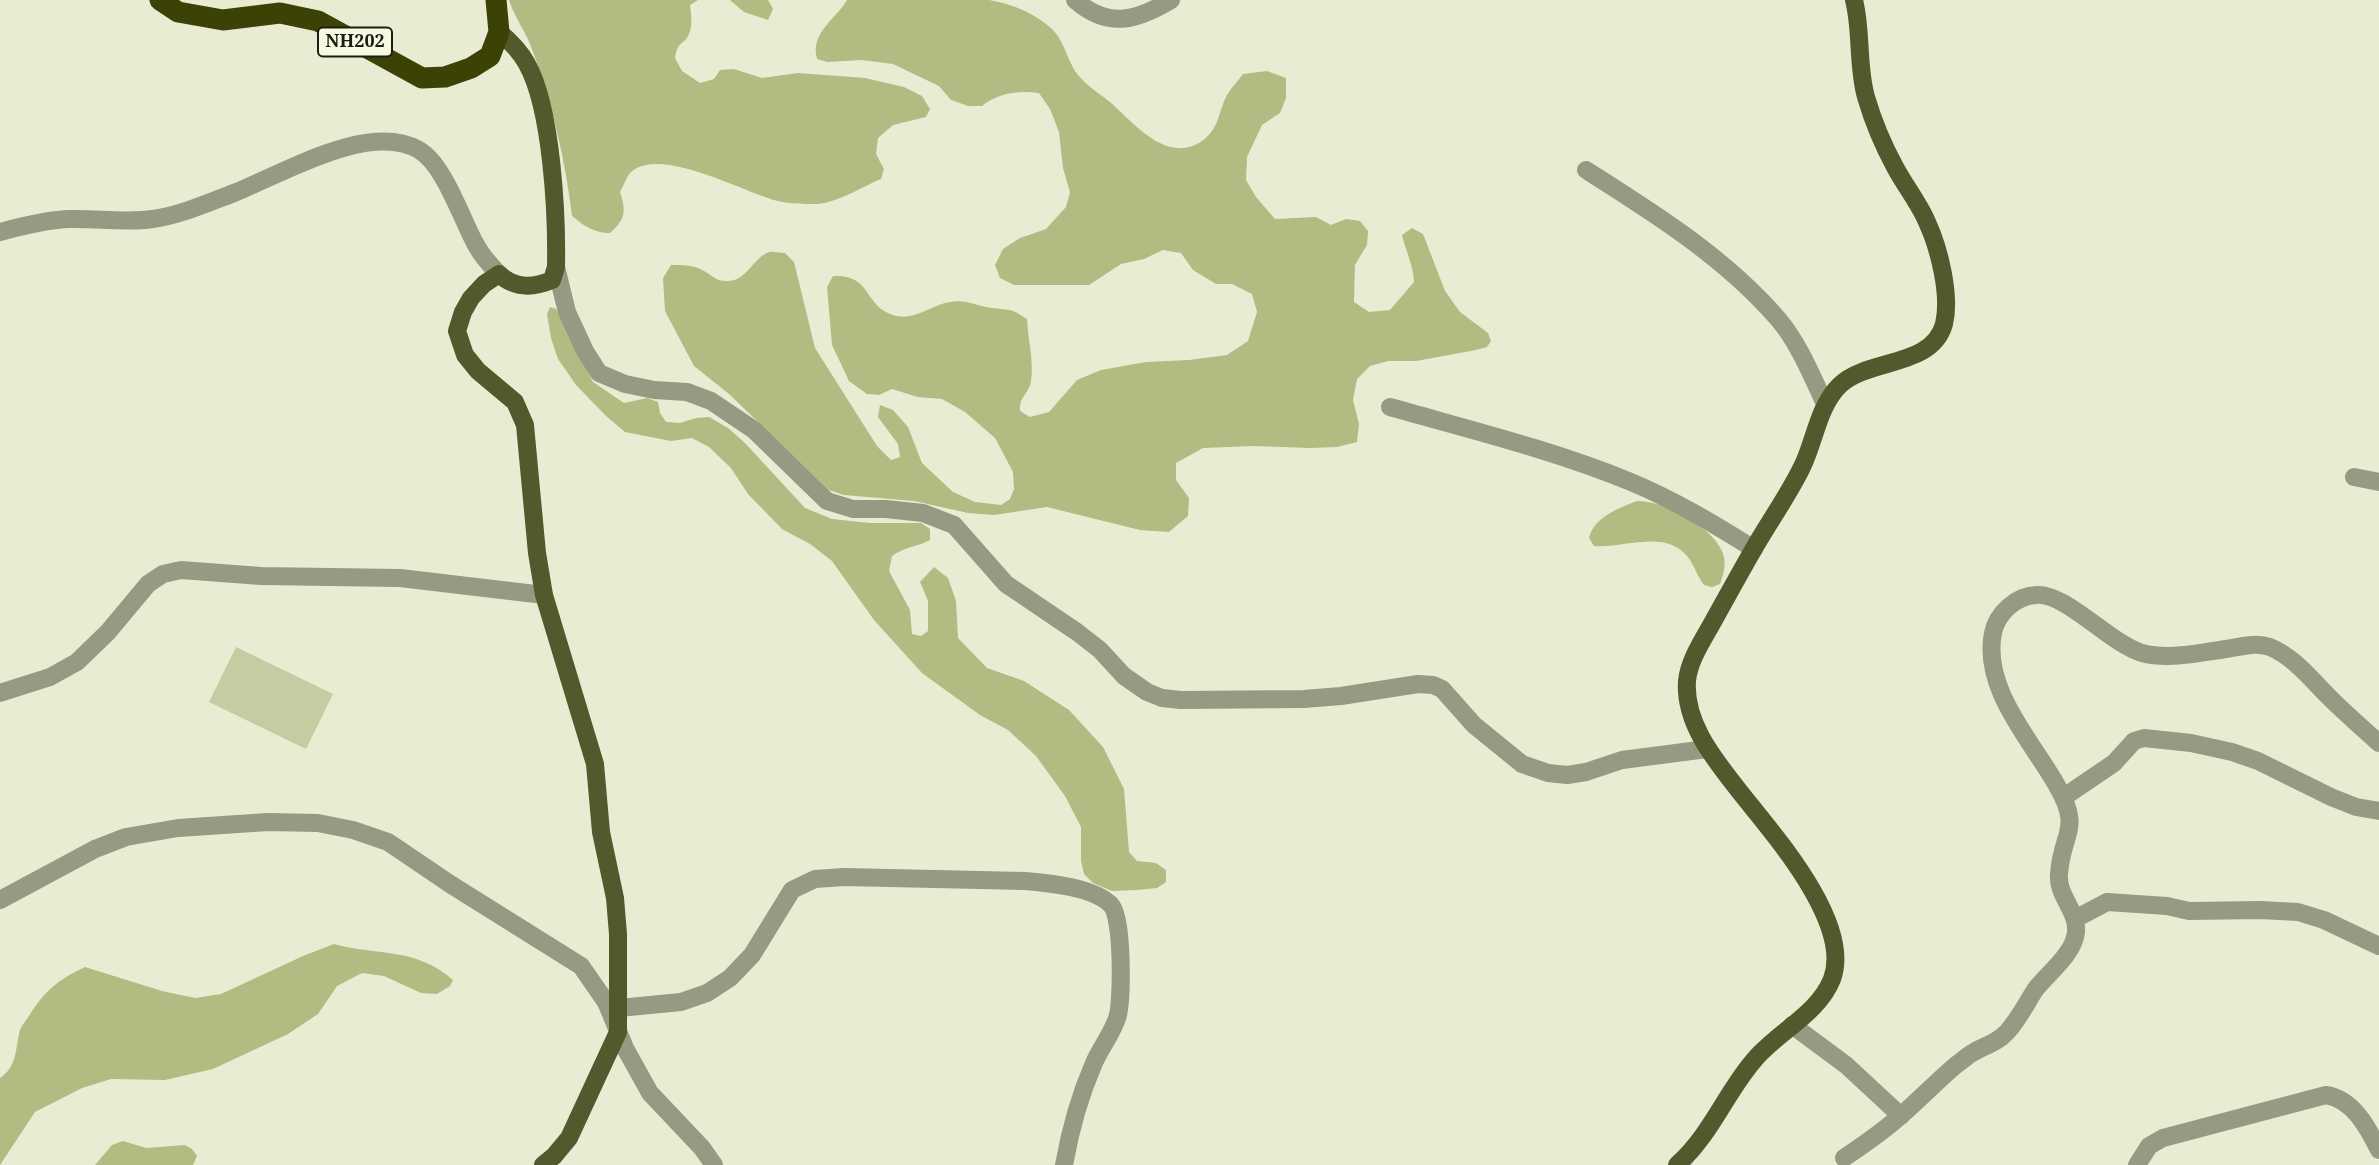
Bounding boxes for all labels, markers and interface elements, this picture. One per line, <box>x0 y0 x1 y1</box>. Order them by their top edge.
road number: NH202 <box>318 28 392 56</box>

